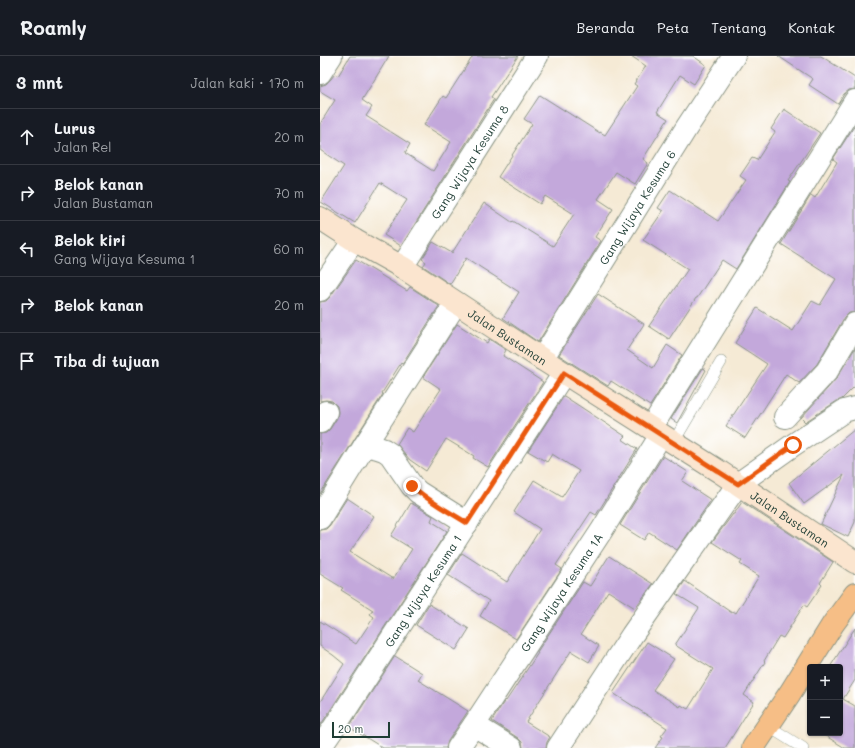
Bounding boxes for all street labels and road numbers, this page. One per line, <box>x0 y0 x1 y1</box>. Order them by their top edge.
street label: Gang Wijaya Kesuma 8 <box>427 102 512 222</box>
street label: Gang Wijaya Kesuma 6 <box>595 147 679 268</box>
street label: Jalan Bustaman <box>465 305 550 368</box>
street label: Jalan Bustaman <box>747 487 832 551</box>
street label: Gang Wijaya Kesuma 1A <box>516 530 606 655</box>
street label: Gang Wijaya Kesuma 1 <box>381 531 465 650</box>

